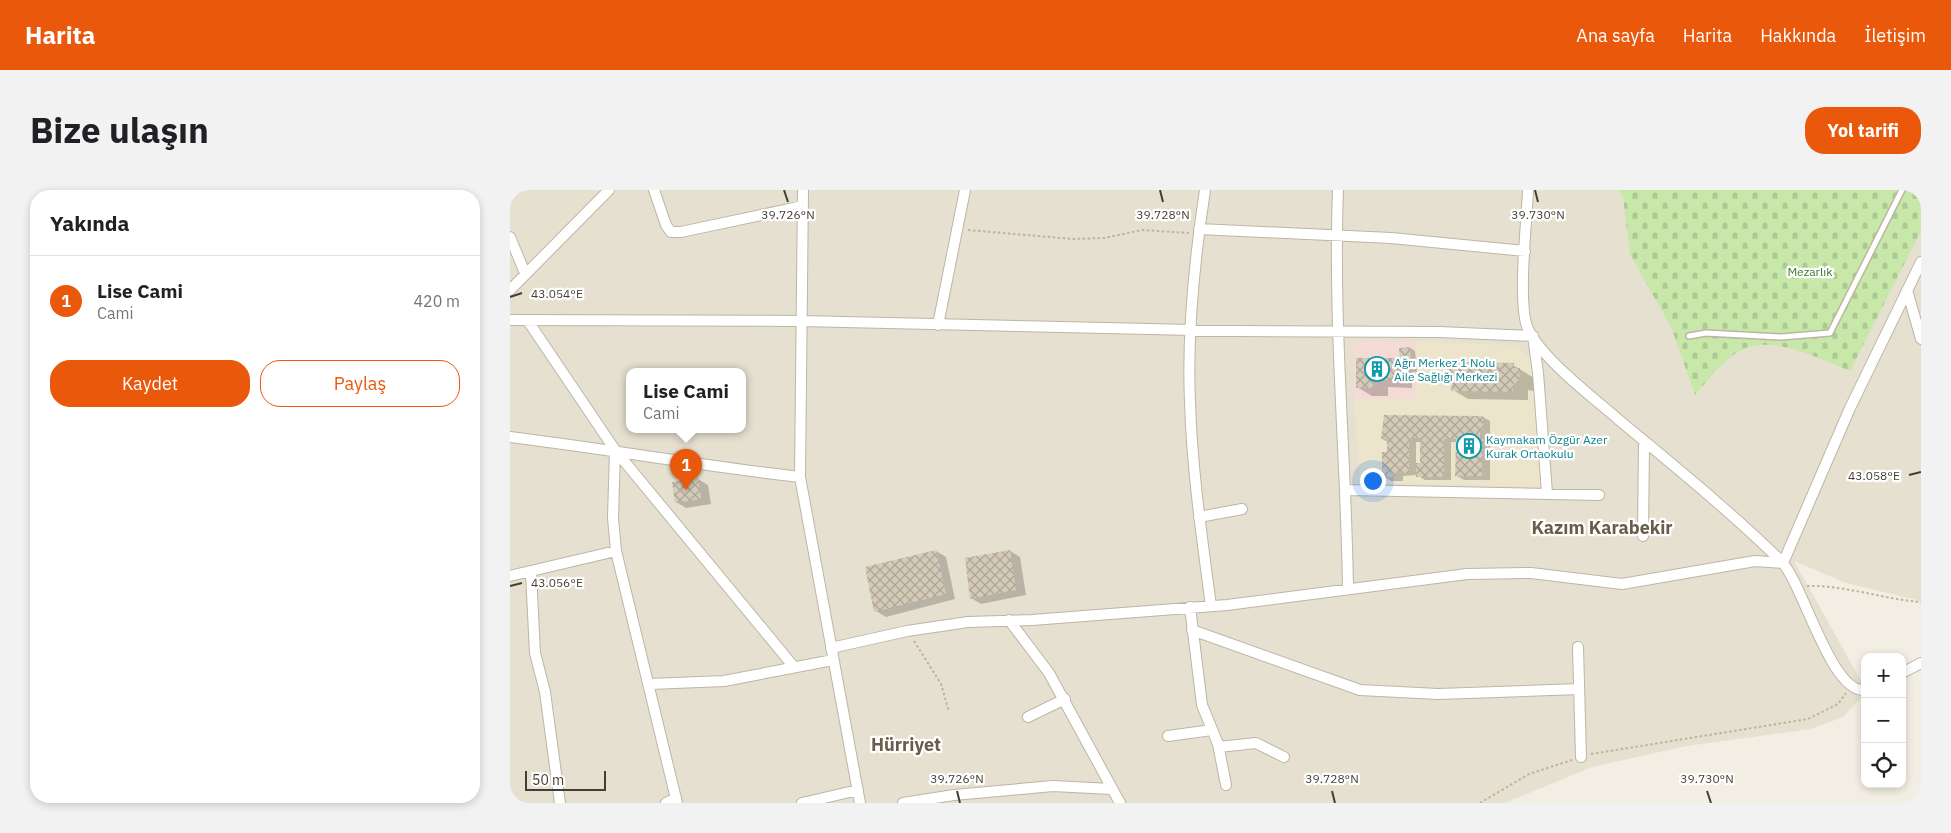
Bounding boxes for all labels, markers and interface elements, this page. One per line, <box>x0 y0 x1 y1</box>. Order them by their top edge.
text: Harita <box>25 19 95 51</box>
text: Ana sayfa <box>1576 24 1655 47</box>
text: Harita <box>1683 24 1732 47</box>
text: Hakkında <box>1760 24 1836 47</box>
text: İletişim <box>1864 24 1926 47</box>
text: Bize ulaşın <box>30 107 209 153</box>
button: Yol tarifi <box>1805 107 1921 154</box>
text: 39.726°N <box>761 207 815 222</box>
text: 39.728°N <box>1136 207 1190 222</box>
text: 39.730°N <box>1511 207 1565 222</box>
text: Yakında <box>50 209 130 237</box>
park label: Mezarlık <box>1787 264 1833 279</box>
text: Lise Cami <box>97 279 183 303</box>
text: 43.054°E <box>531 286 583 301</box>
text: 1 <box>61 291 71 311</box>
text: 420 m <box>413 291 460 311</box>
text: Cami <box>97 303 133 323</box>
place label: Ağrı Merkez 1 Nolu Aile Sağlığı Merkezi <box>1394 355 1498 384</box>
building icon: Ağrı Merkez 1 Nolu Aile Sağlığı Merkezi <box>1364 356 1390 382</box>
button: Kaydet <box>50 360 250 407</box>
button: Paylaş <box>260 360 460 407</box>
popup <box>626 368 746 433</box>
text: Lise Cami <box>643 379 729 403</box>
text: Cami <box>643 403 680 423</box>
place label: Kaymakam Özgür Azer Kurak Ortaokulu <box>1486 432 1608 461</box>
building icon: Kaymakam Özgür Azer Kurak Ortaokulu <box>1456 433 1482 459</box>
pin: 1 <box>670 449 702 490</box>
your location <box>1360 468 1386 494</box>
text: 43.058°E <box>1848 468 1900 483</box>
district label: Kazım Karabekir <box>1531 516 1673 539</box>
text: 43.056°E <box>531 575 583 590</box>
map controls <box>1861 653 1906 788</box>
button: + <box>1861 653 1906 698</box>
button: − <box>1861 698 1906 743</box>
district label: Hürriyet <box>871 733 941 756</box>
button: locate <box>1861 743 1906 788</box>
scale bar <box>525 768 606 791</box>
text: 50 m <box>532 771 564 789</box>
text: 39.726°N <box>930 771 984 786</box>
text: 39.728°N <box>1305 771 1359 786</box>
text: 39.730°N <box>1680 771 1734 786</box>

